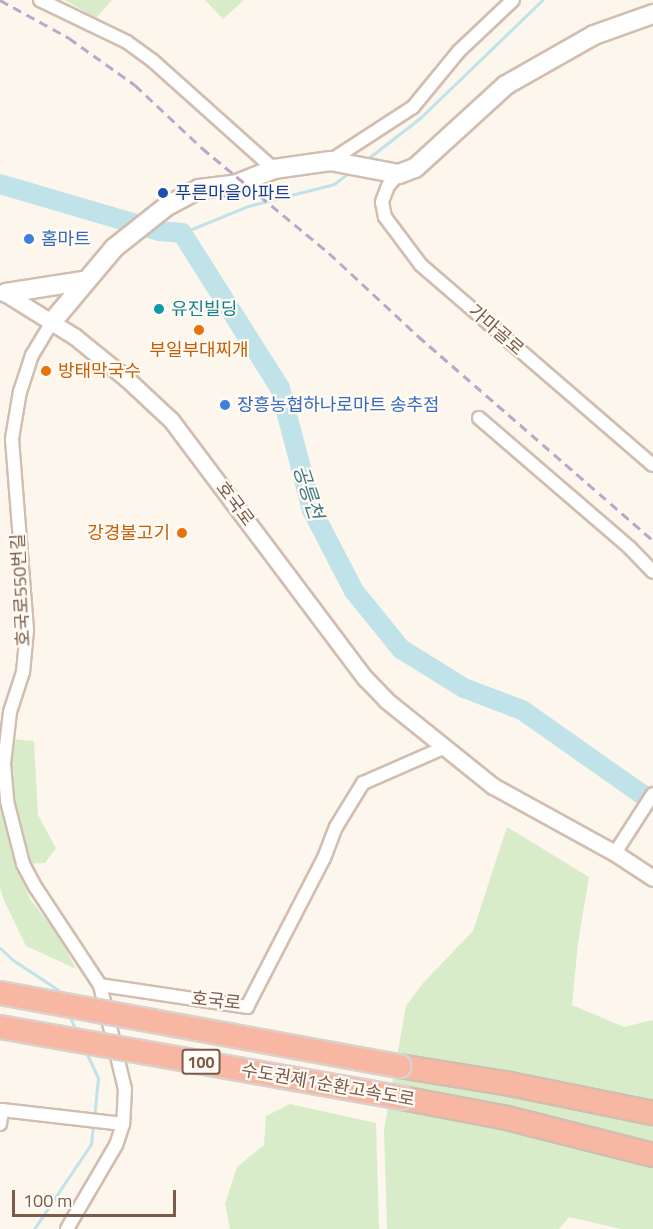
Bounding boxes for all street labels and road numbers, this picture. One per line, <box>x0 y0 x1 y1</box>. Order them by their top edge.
street label: 가마골로 <box>464 300 528 360</box>
street label: 호국로 <box>211 478 259 530</box>
street label: 호국로550번길 <box>7 533 35 647</box>
street label: 호국로 <box>190 988 242 1014</box>
road number: 100 <box>182 1049 220 1075</box>
street label: 수도권제1순환고속도로 <box>240 1059 416 1111</box>

